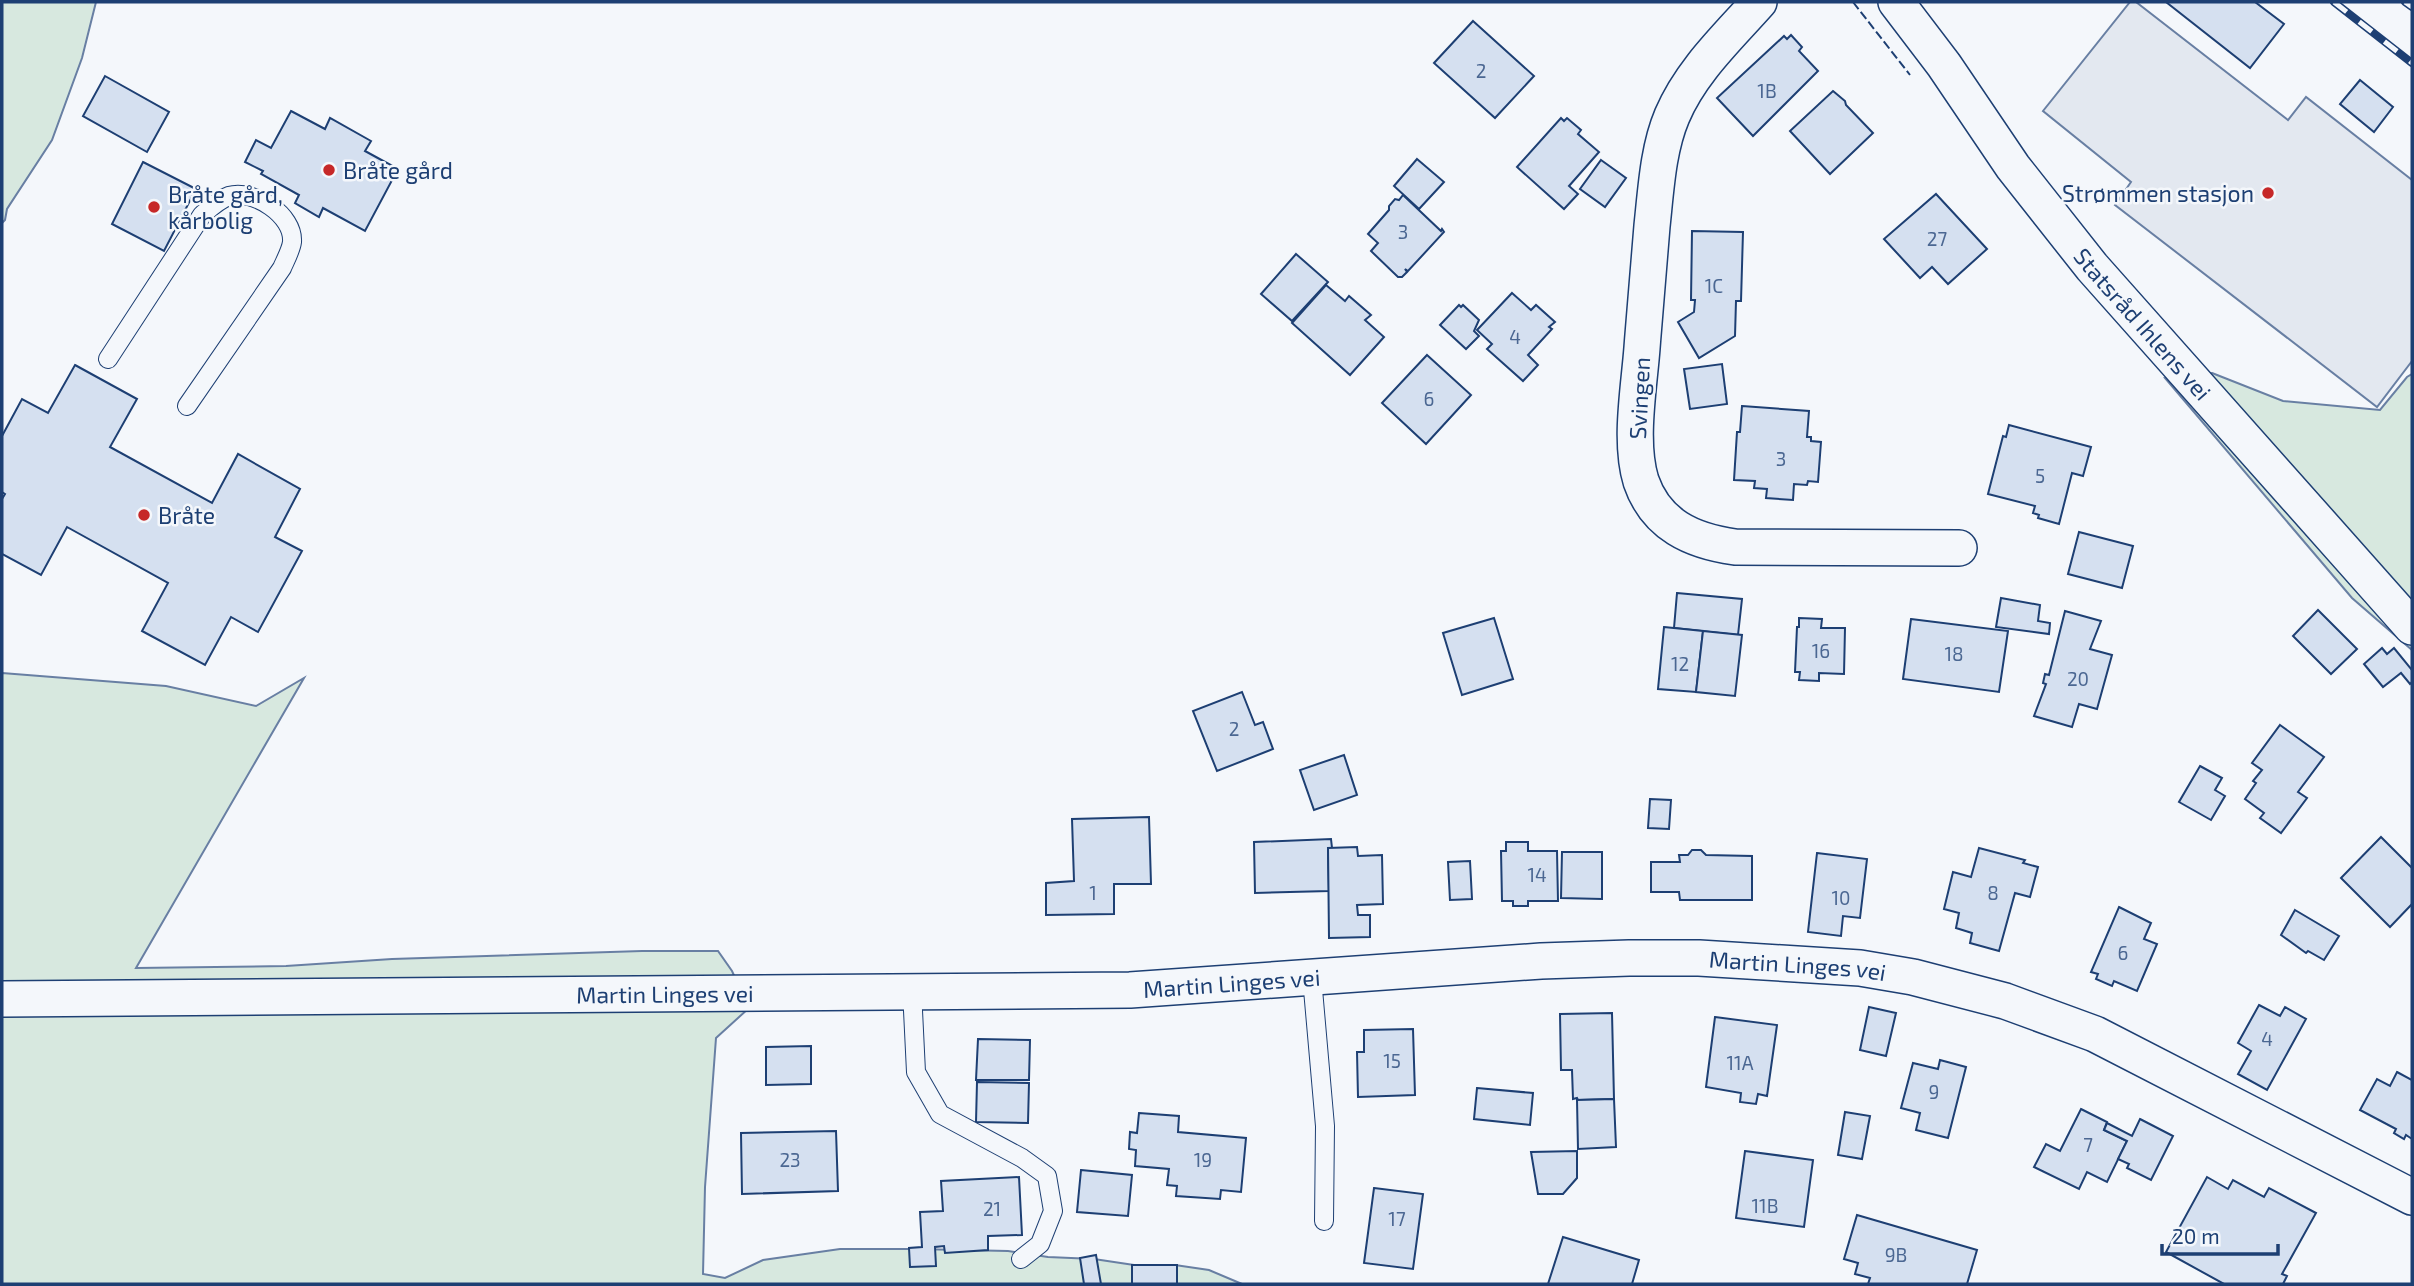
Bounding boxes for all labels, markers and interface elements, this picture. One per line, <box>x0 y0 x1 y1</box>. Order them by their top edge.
house number: 2 <box>1476 59 1486 82</box>
house number: 1B <box>1757 79 1777 102</box>
place label: Bråte gård <box>343 156 453 184</box>
marker: Bråte gård <box>321 162 337 178</box>
place label: Strømmen stasjon <box>2062 179 2254 207</box>
place label: Bråte gård, kårbolig <box>168 180 283 234</box>
marker: Strømmen stasjon <box>2260 185 2276 201</box>
marker: Bråte gård, kårbolig <box>146 199 162 215</box>
house number: 3 <box>1398 220 1408 243</box>
house number: 27 <box>1927 227 1947 250</box>
street label: Statsråd Ihlens vei <box>2068 242 2217 405</box>
house number: 1C <box>1705 274 1723 297</box>
house number: 4 <box>1509 325 1521 348</box>
street label: Svingen <box>1623 356 1655 440</box>
house number: 6 <box>1424 387 1434 410</box>
house number: 3 <box>1776 447 1786 470</box>
house number: 5 <box>2035 464 2045 487</box>
place label: Bråte <box>158 501 215 529</box>
marker: Bråte <box>136 507 152 523</box>
house number: 16 <box>1812 639 1830 662</box>
house number: 18 <box>1944 642 1964 665</box>
house number: 12 <box>1671 652 1689 675</box>
house number: 20 <box>2067 667 2089 690</box>
house number: 2 <box>1229 717 1239 740</box>
house number: 14 <box>1527 863 1547 886</box>
house number: 1 <box>1089 881 1097 904</box>
house number: 8 <box>1987 881 1999 904</box>
house number: 10 <box>1831 886 1851 909</box>
house number: 6 <box>2118 941 2128 964</box>
street label: Martin Linges vei <box>1708 945 1888 986</box>
street label: Martin Linges vei <box>1142 963 1321 1003</box>
street label: Martin Linges vei <box>576 979 754 1008</box>
house number: 4 <box>2261 1027 2273 1050</box>
house number: 15 <box>1383 1049 1401 1072</box>
house number: 11A <box>1727 1051 1754 1074</box>
house number: 9 <box>1929 1080 1939 1103</box>
house number: 7 <box>2083 1133 2093 1156</box>
house number: 23 <box>779 1148 801 1171</box>
house number: 19 <box>1194 1148 1212 1171</box>
house number: 11B <box>1752 1194 1778 1217</box>
house number: 21 <box>983 1197 1001 1220</box>
house number: 17 <box>1388 1207 1406 1230</box>
scale bar <box>2162 1212 2278 1256</box>
text: 20 m <box>2172 1223 2220 1248</box>
house number: 9B <box>1885 1243 1907 1266</box>

